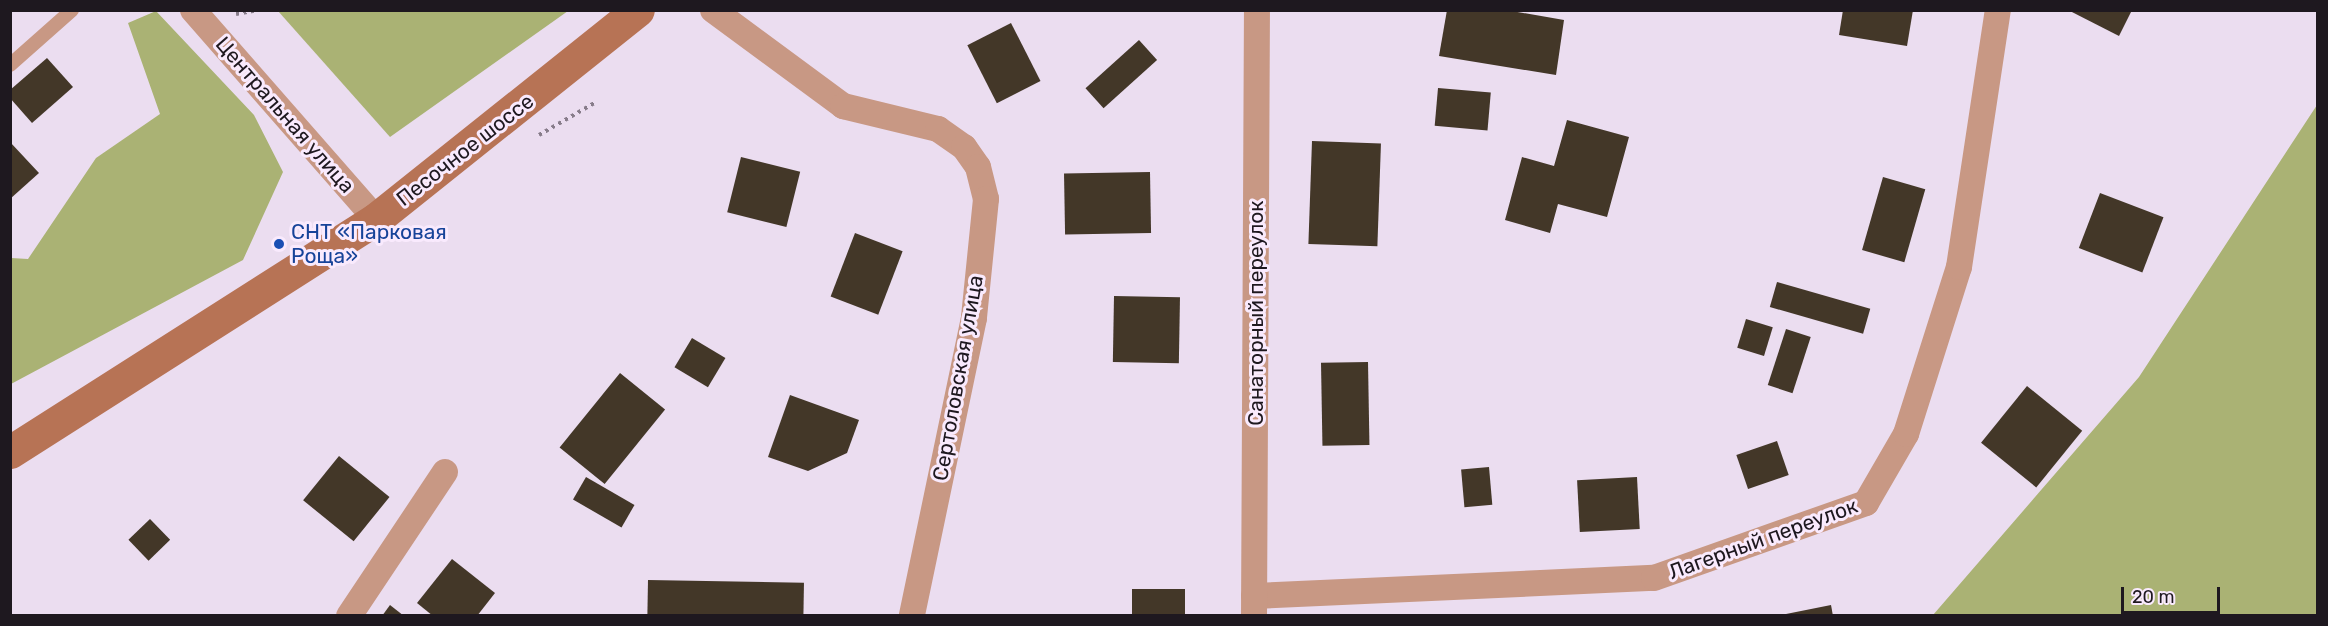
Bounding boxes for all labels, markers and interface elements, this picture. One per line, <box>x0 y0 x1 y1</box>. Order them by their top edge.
street label: Центральная улица <box>210 32 360 198</box>
street label: Песочное шоссе <box>391 89 539 211</box>
street label: Санаторный переулок <box>1243 200 1269 426</box>
place label: СНТ «Парковая Роща» <box>291 219 447 269</box>
marker: СНТ «Парковая Роща» <box>272 237 286 251</box>
street label: Сертоловская улица <box>928 273 988 483</box>
street label: Лагерный переулок <box>1665 493 1861 585</box>
scale bar <box>2124 575 2223 613</box>
text: 20 m <box>2132 586 2174 608</box>

